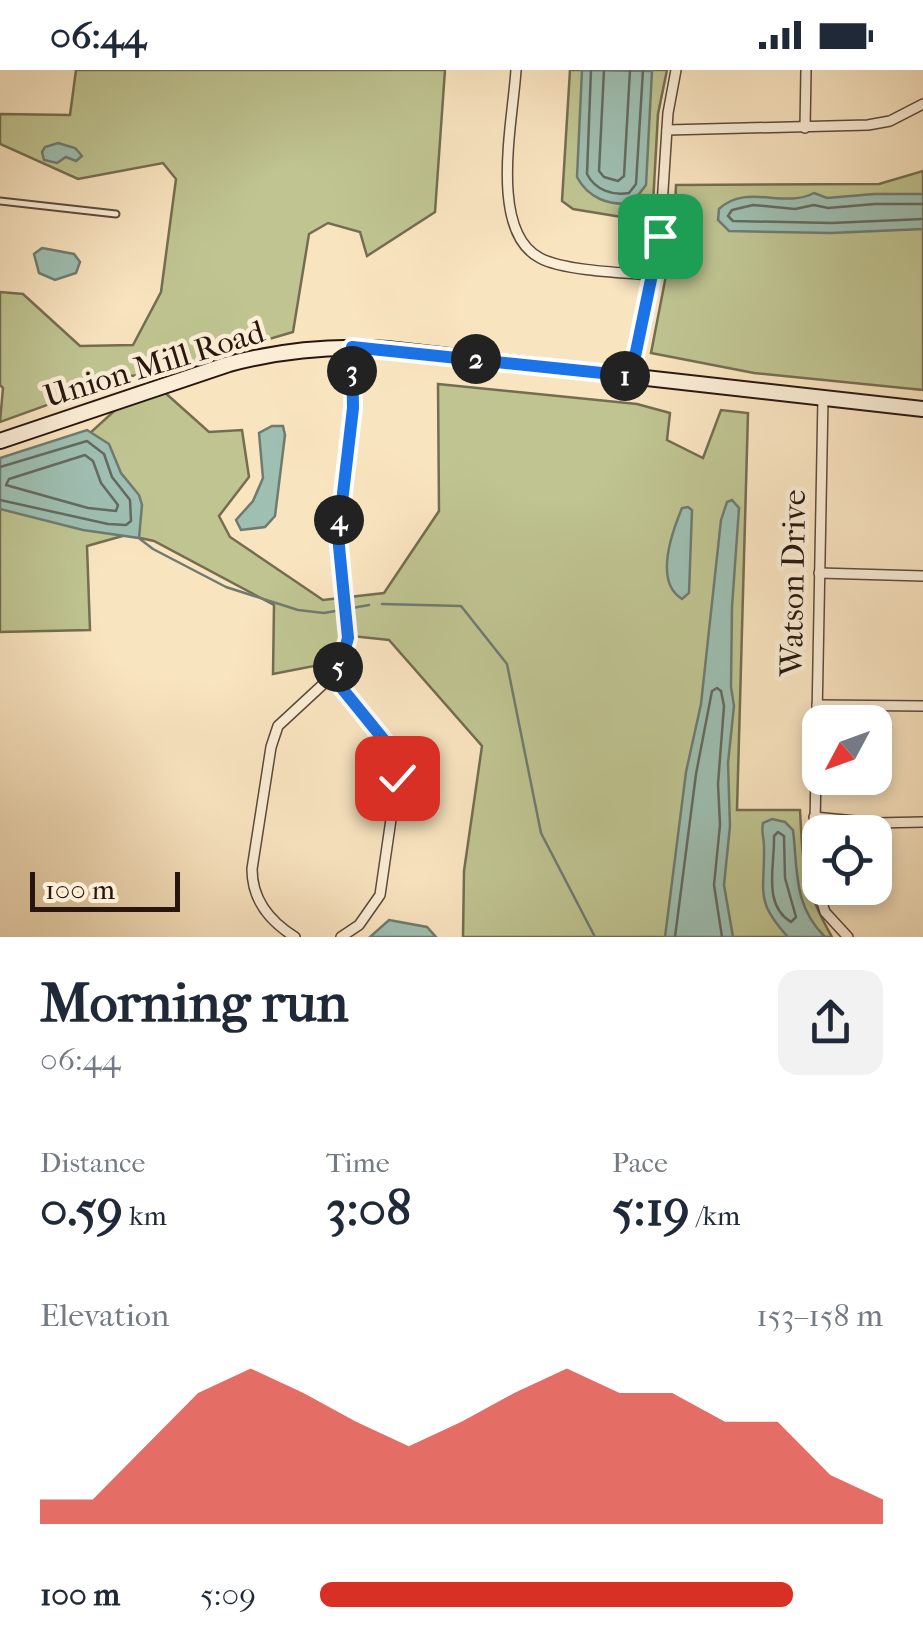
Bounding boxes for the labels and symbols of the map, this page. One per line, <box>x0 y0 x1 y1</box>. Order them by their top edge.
pin <box>618 194 703 279</box>
street label: Union Mill Road <box>39 313 269 415</box>
pin: 2 <box>451 334 501 384</box>
pin: 3 <box>327 346 377 396</box>
pin: 1 <box>600 351 650 401</box>
street label: Watson Drive <box>773 489 813 678</box>
pin: 4 <box>314 495 364 545</box>
pin: 5 <box>313 642 363 692</box>
north arrow <box>802 705 892 795</box>
pin <box>355 736 440 821</box>
scale bar <box>30 867 180 911</box>

